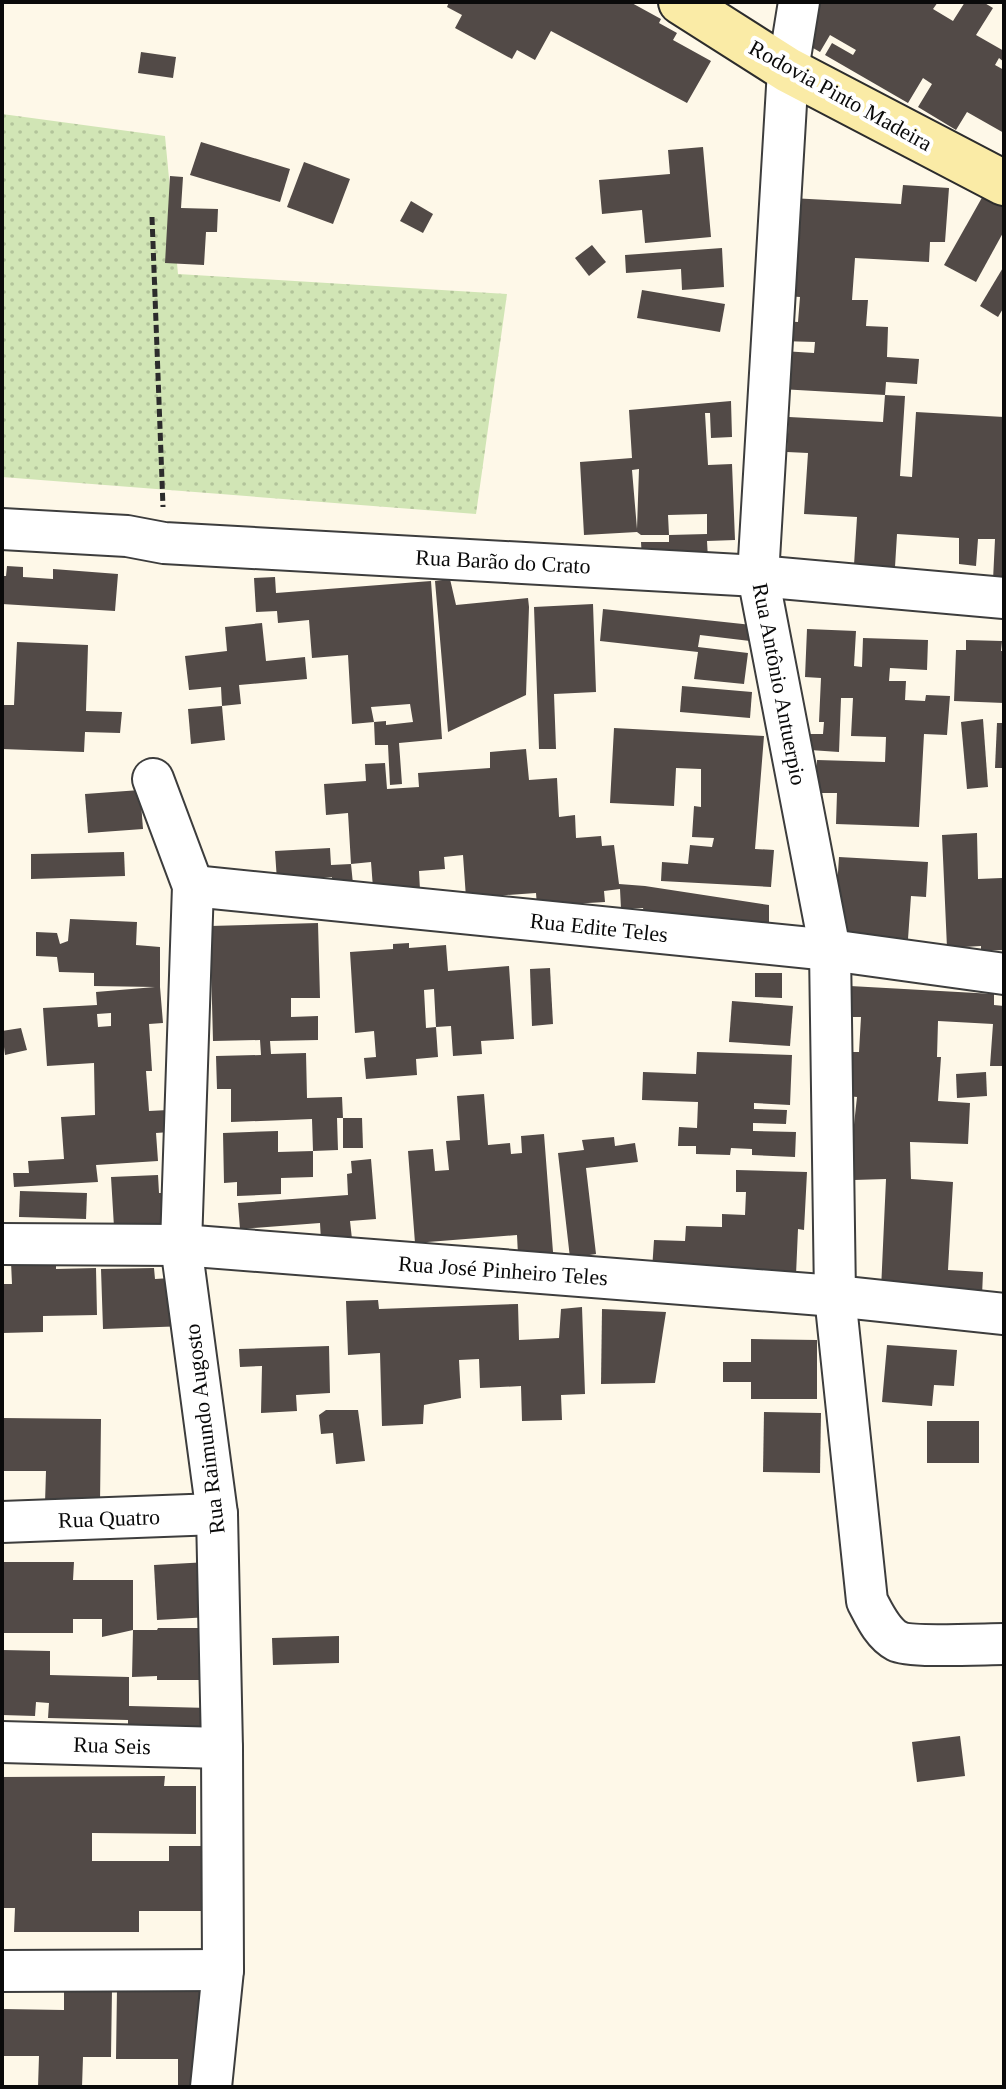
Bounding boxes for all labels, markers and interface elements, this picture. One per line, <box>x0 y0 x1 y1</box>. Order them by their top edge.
street label: Rodovia Pinto Madeira <box>745 35 937 156</box>
street label: Rua Barão do Crato <box>415 544 591 579</box>
street label: Rua Antônio Antuerpio <box>748 581 811 787</box>
street label: Rua Edite Teles <box>529 908 669 947</box>
street label: Rua José Pinheiro Teles <box>397 1251 609 1290</box>
street label: Rua Raimundo Augosto <box>179 1322 230 1535</box>
street label: Rua Quatro <box>58 1504 160 1533</box>
street label: Rua Seis <box>73 1732 151 1759</box>

